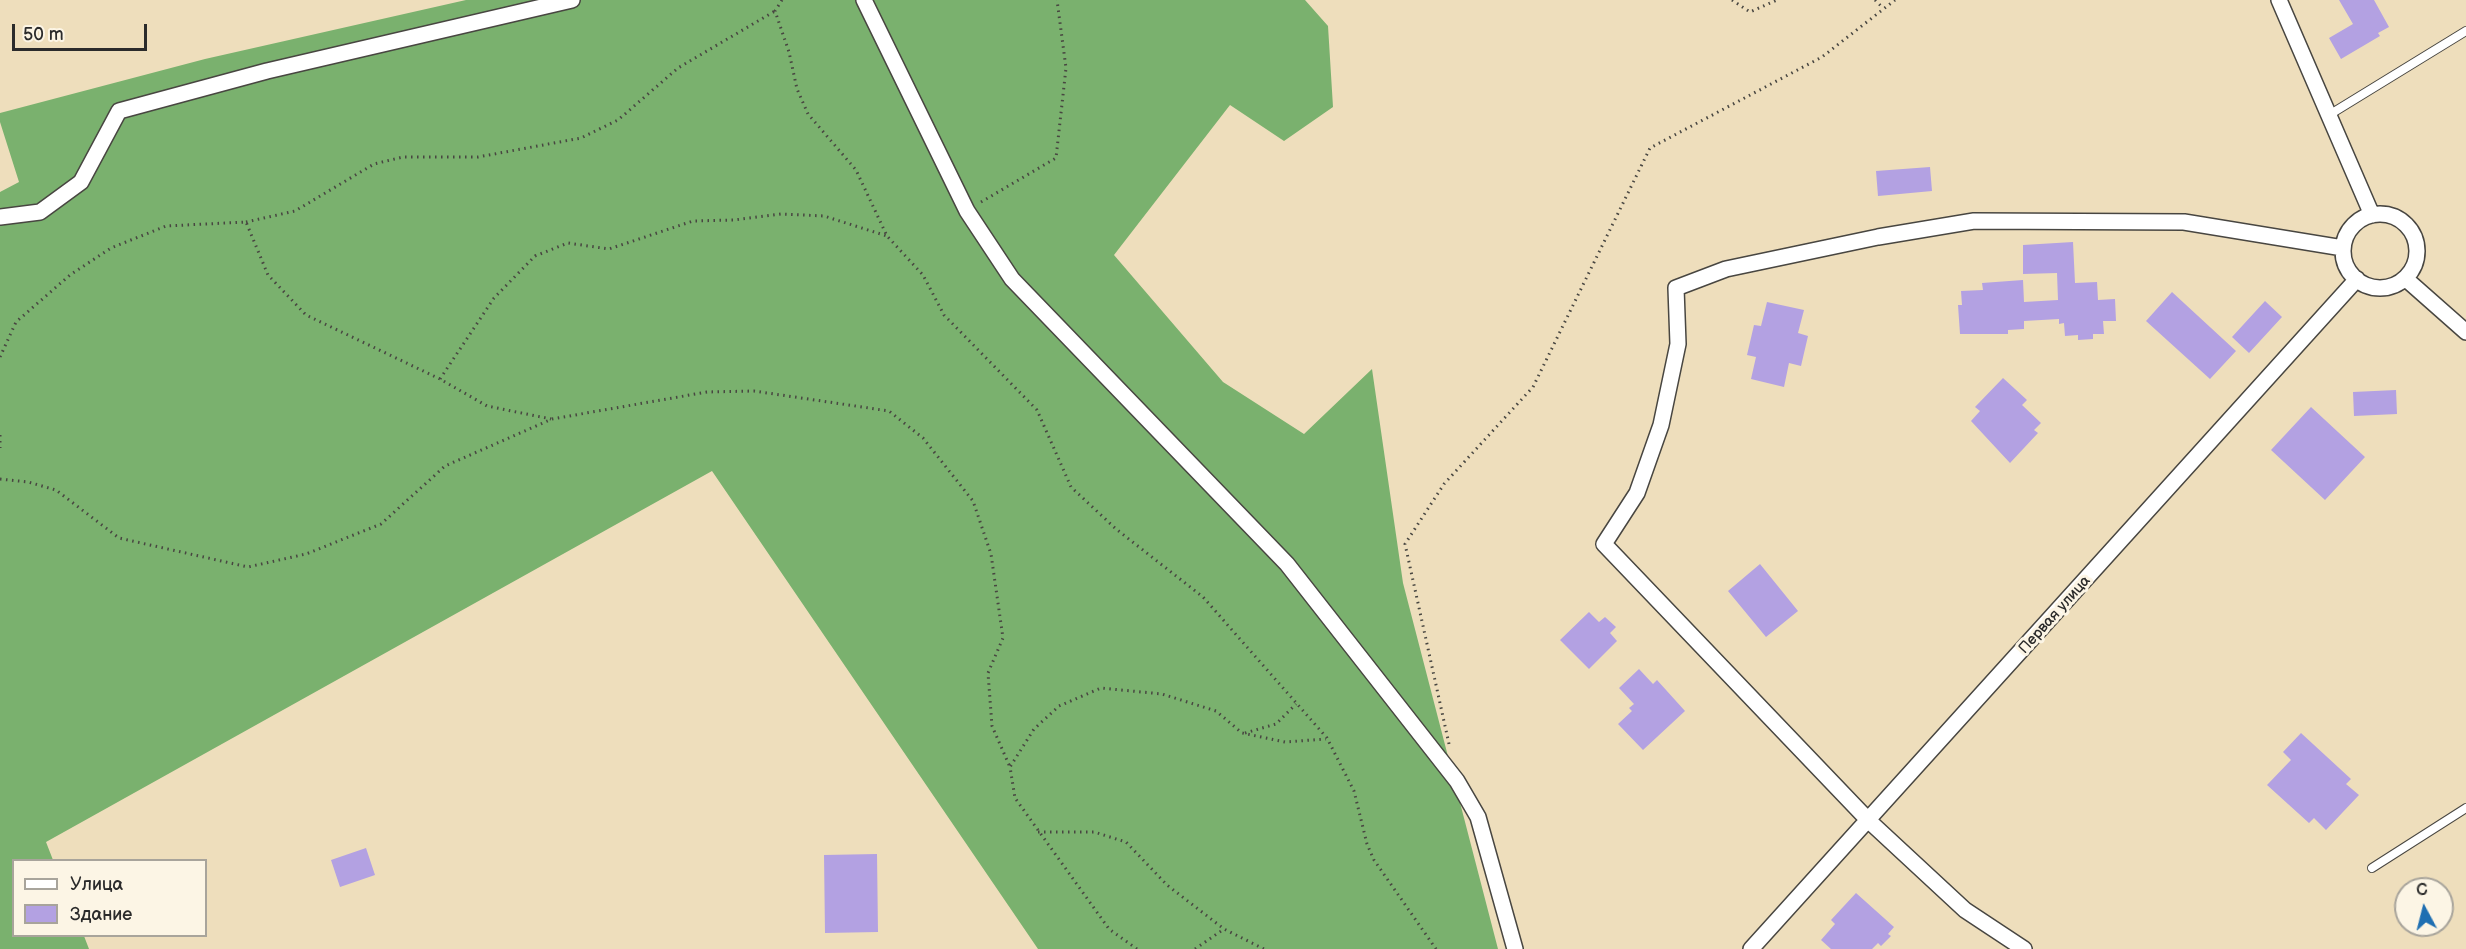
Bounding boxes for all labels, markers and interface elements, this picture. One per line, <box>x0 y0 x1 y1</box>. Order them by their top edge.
scale bar <box>15 12 150 50</box>
text: 50 m <box>23 24 64 45</box>
street label: Первая улица <box>2015 572 2095 658</box>
legend <box>12 859 207 937</box>
text: Улица <box>70 874 123 895</box>
north arrow <box>2394 877 2454 937</box>
text: С <box>2415 881 2429 901</box>
text: Здание <box>70 904 132 925</box>

